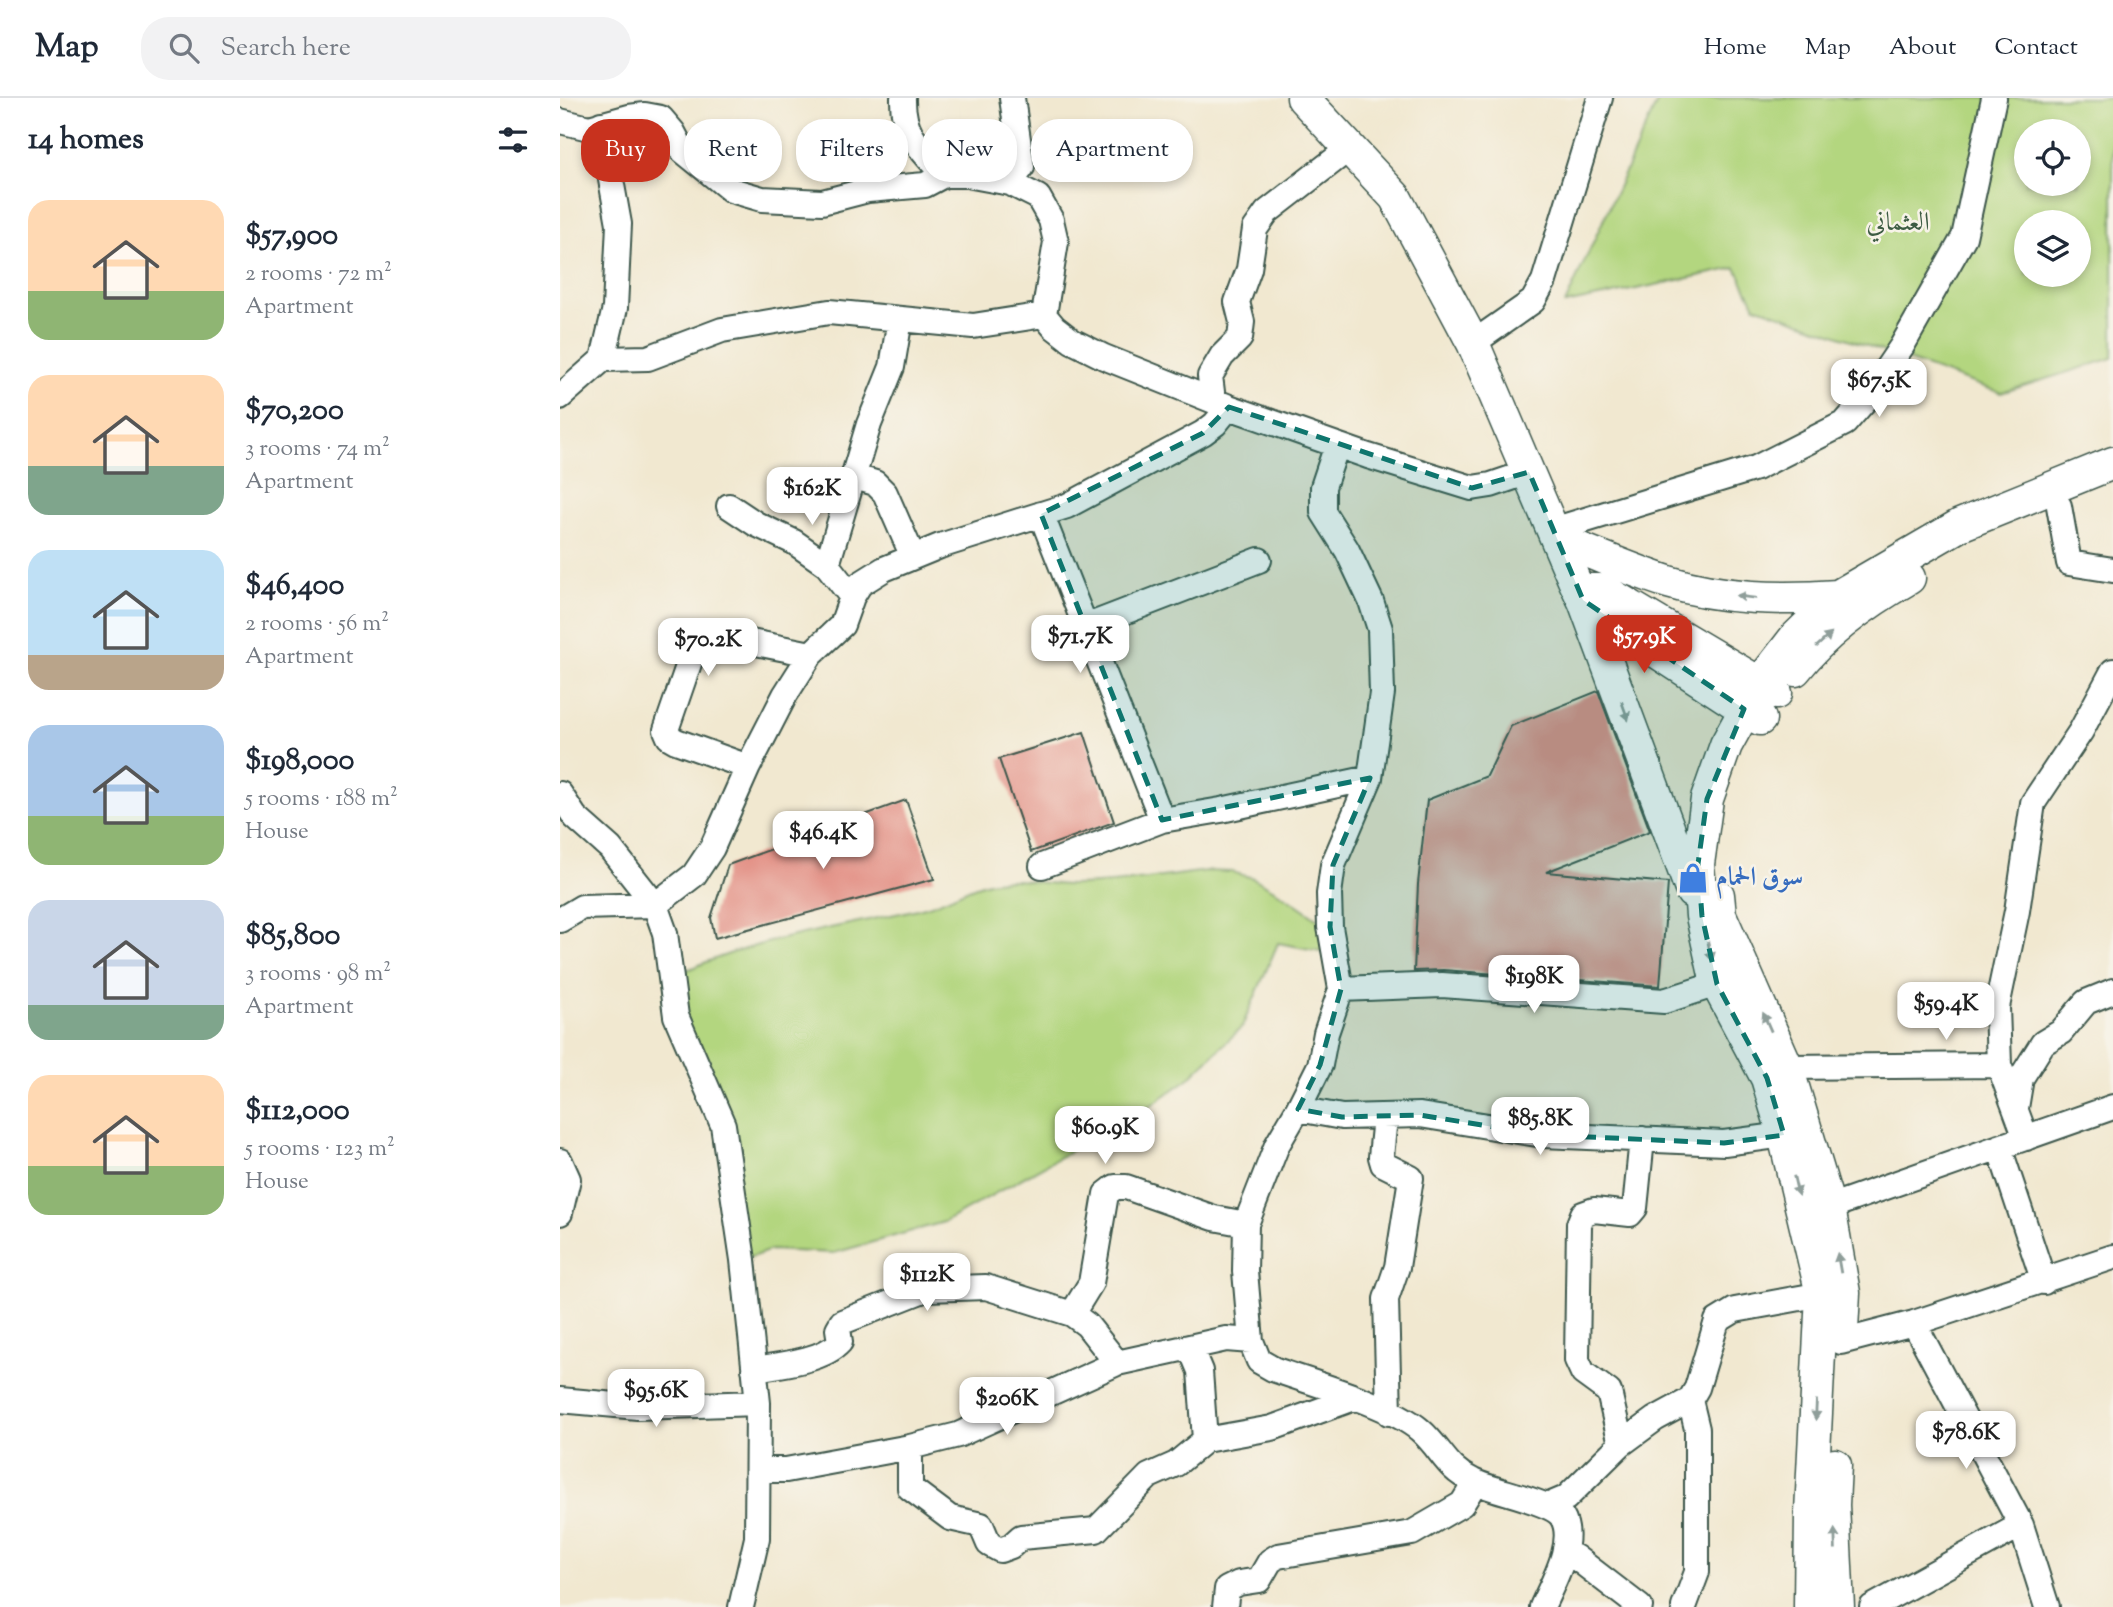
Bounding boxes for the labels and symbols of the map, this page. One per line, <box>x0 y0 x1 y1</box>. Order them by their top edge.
park label: العثماني <box>1866 205 1930 243</box>
pin: $67.5K <box>1822 360 1936 419</box>
pin: $162K <box>763 468 861 527</box>
one-way arrow <box>1734 591 1756 602</box>
pin: $71.7K <box>1023 616 1137 675</box>
pin: $57.9K <box>1587 616 1701 675</box>
pin: $70.2K <box>651 618 765 678</box>
one-way arrow <box>1815 632 1833 648</box>
one-way arrow <box>1620 700 1631 721</box>
pin: $46.4K <box>766 812 880 871</box>
place label: سوق الحمام <box>1716 860 1803 899</box>
shop icon: سوق الحمام <box>1676 861 1710 895</box>
one-way arrow <box>1704 940 1715 962</box>
pin: $198K <box>1485 956 1583 1015</box>
pin: $59.4K <box>1889 982 2003 1042</box>
one-way arrow <box>1761 1012 1773 1032</box>
pin: $85.8K <box>1483 1098 1597 1157</box>
pin: $60.9K <box>1048 1107 1162 1166</box>
one-way arrow <box>1791 1175 1802 1197</box>
one-way arrow <box>1833 1252 1844 1274</box>
pin: $112K <box>878 1254 976 1313</box>
pin: $95.6K <box>599 1370 713 1429</box>
pin: $206K <box>958 1378 1056 1437</box>
one-way arrow <box>1811 1399 1822 1421</box>
pin: $78.6K <box>1909 1412 2023 1471</box>
one-way arrow <box>1829 1528 1840 1550</box>

